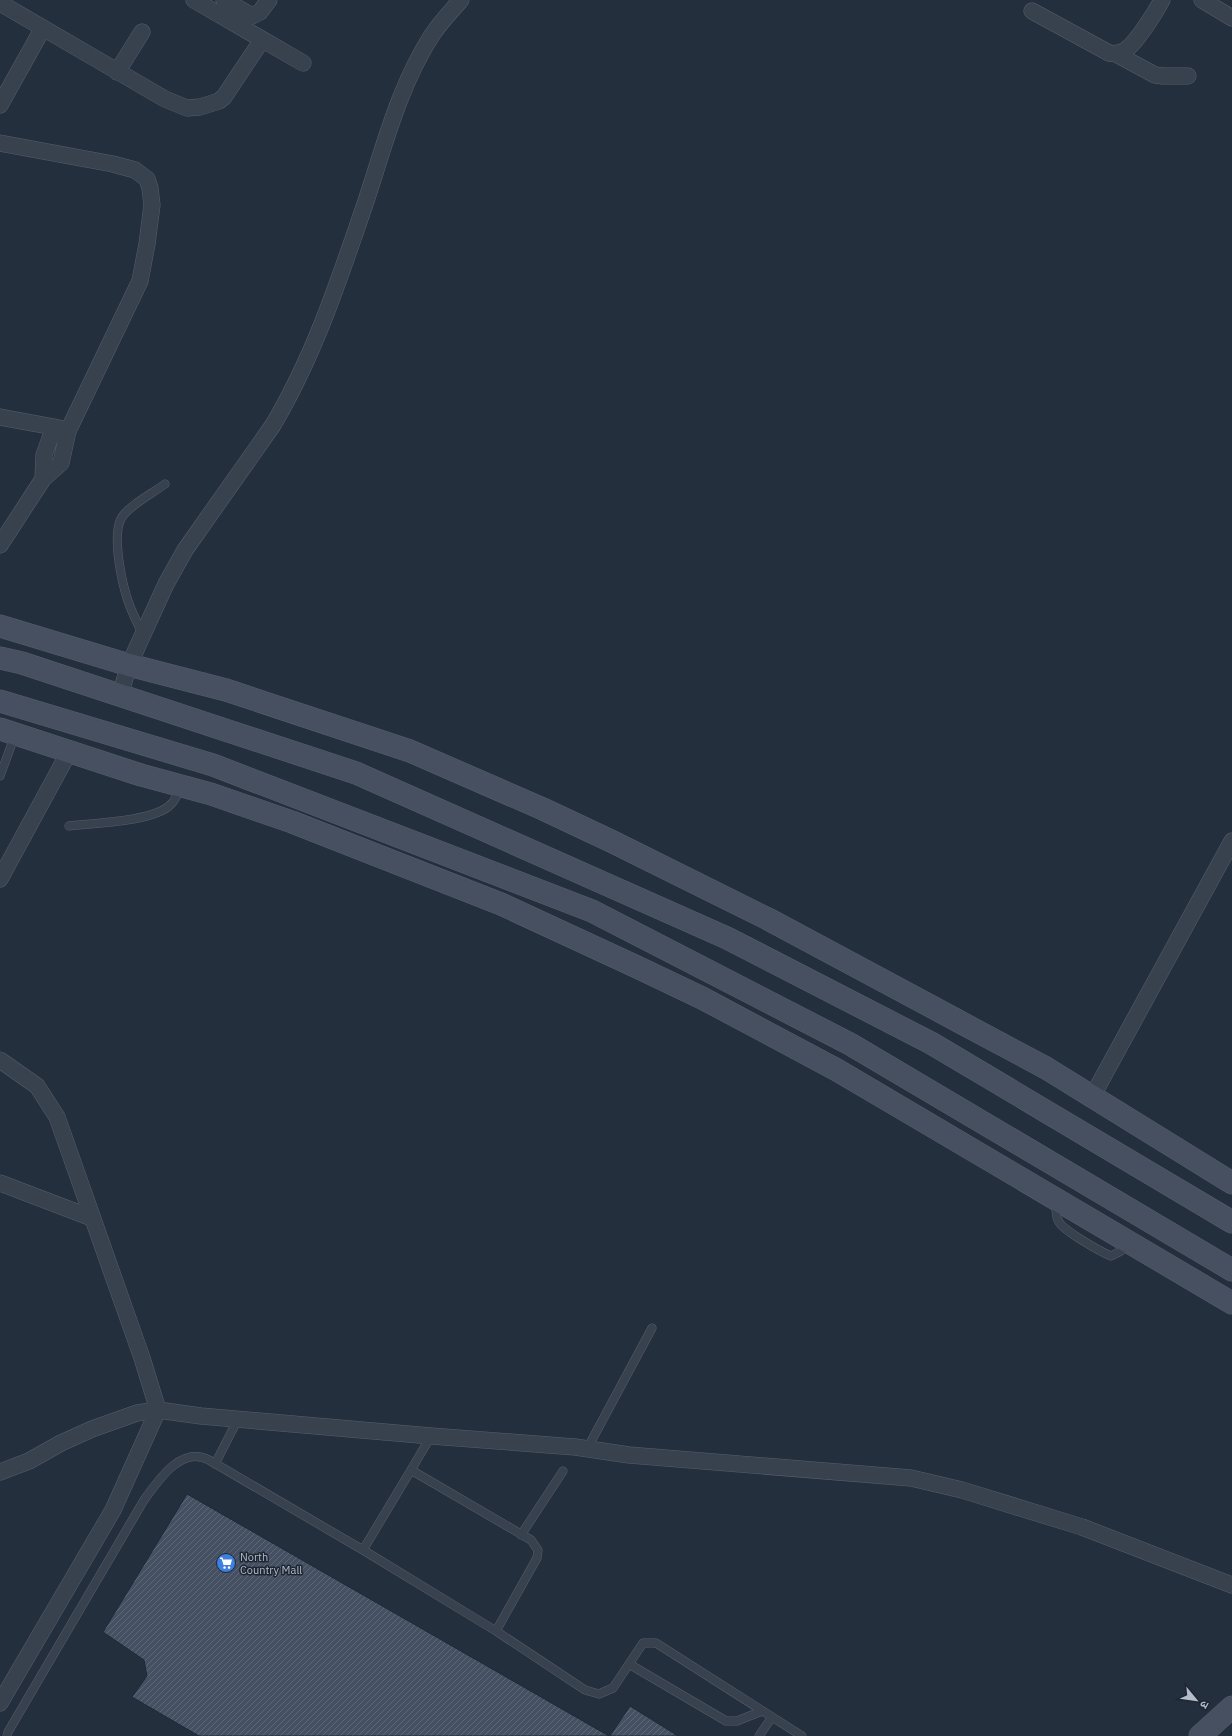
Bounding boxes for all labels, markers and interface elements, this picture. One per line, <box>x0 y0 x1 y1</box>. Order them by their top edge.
place label: North Country Mall <box>240 1550 302 1577</box>
supermarket icon: North Country Mall <box>215 1552 237 1574</box>
north arrow <box>1176 1680 1216 1720</box>
text: उ <box>1197 1699 1212 1712</box>

